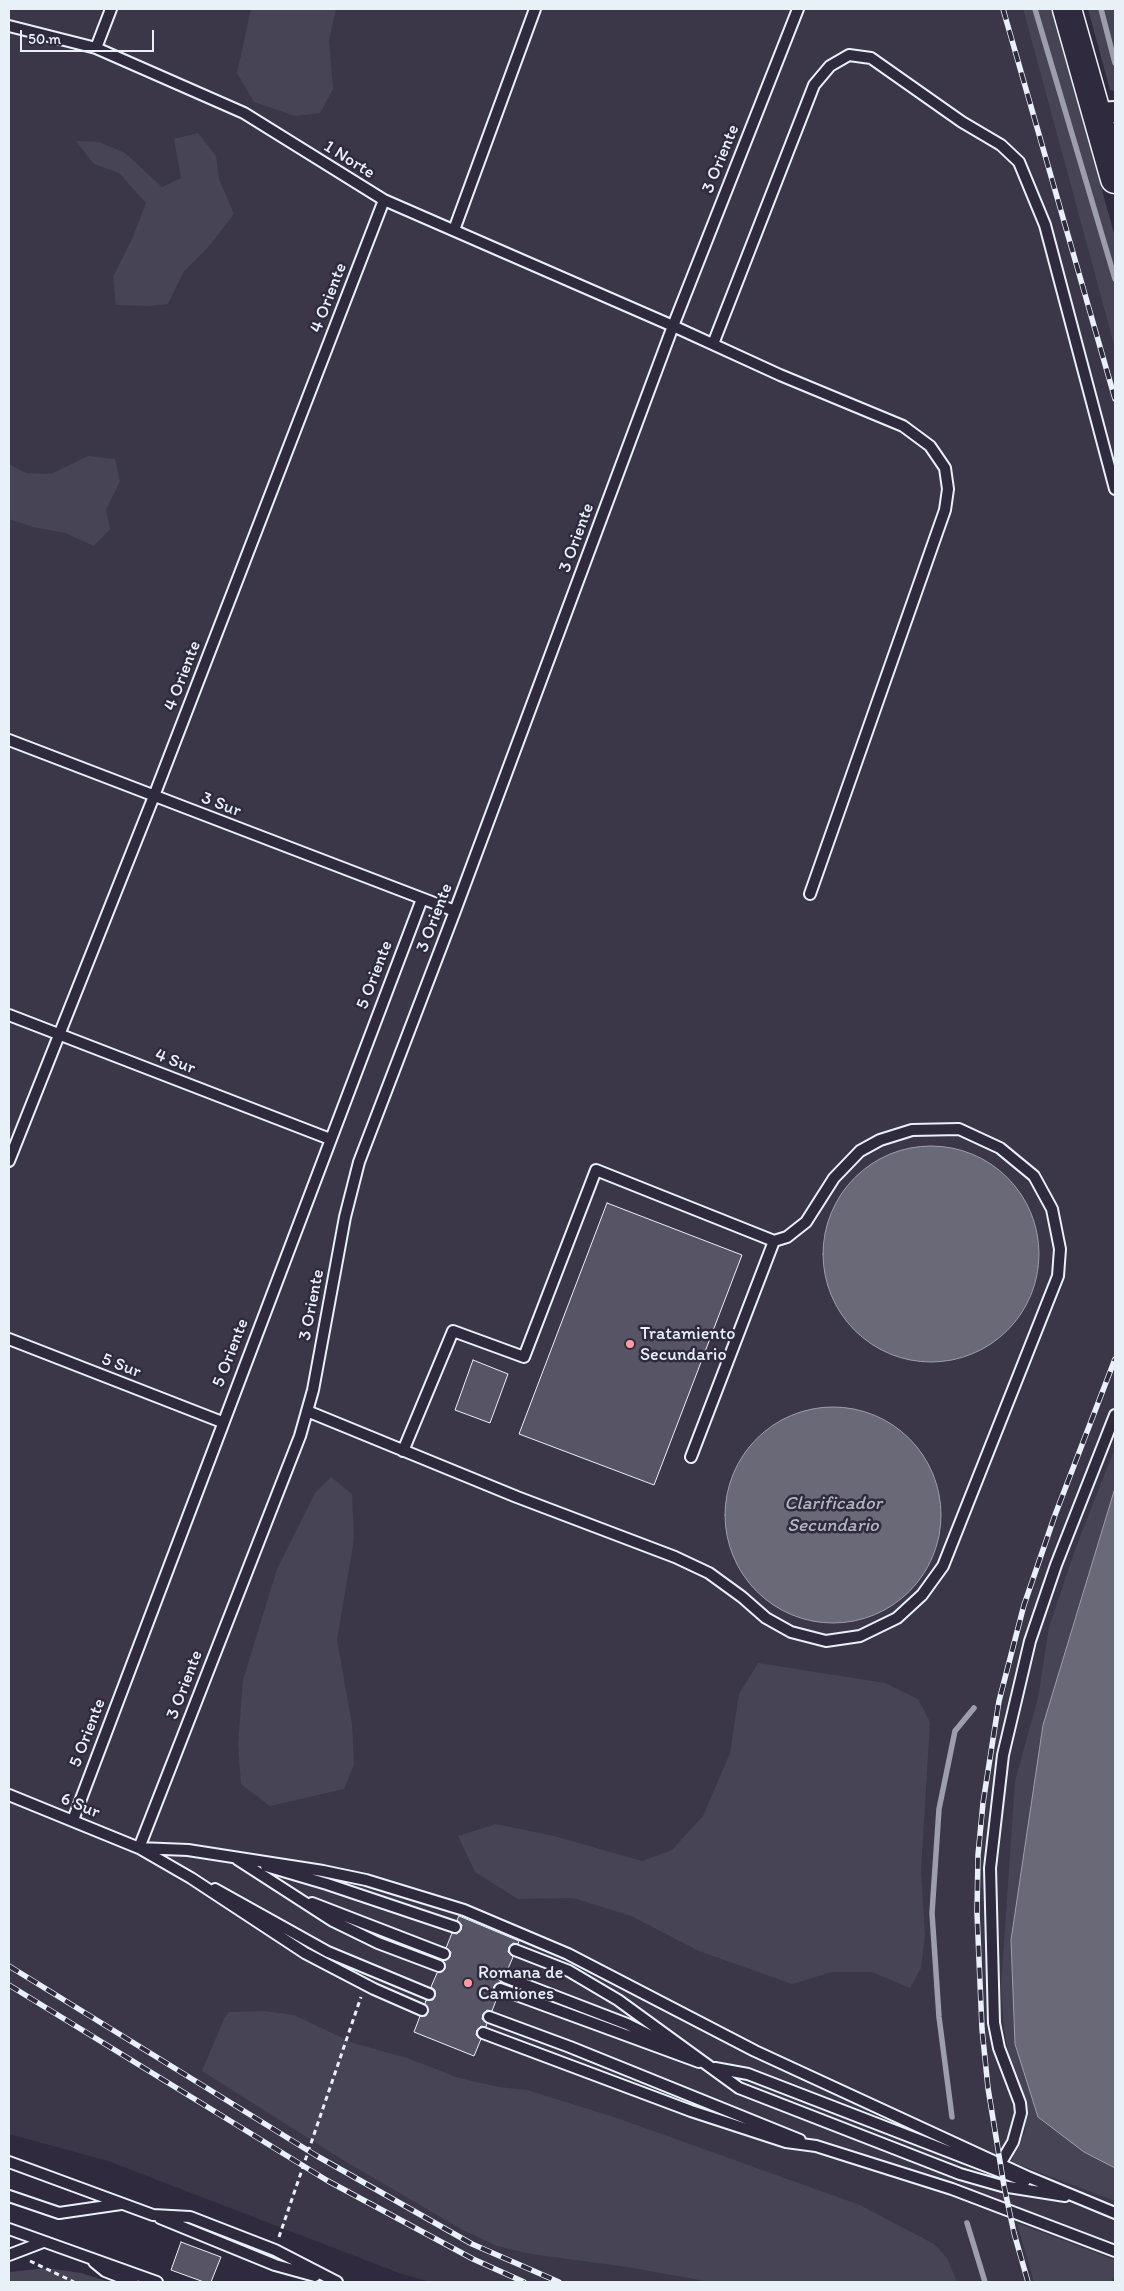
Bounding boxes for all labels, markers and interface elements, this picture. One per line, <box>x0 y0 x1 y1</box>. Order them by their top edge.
scale bar <box>22 20 156 52</box>
text: 50 m <box>28 30 61 48</box>
street label: 3 Oriente <box>697 121 745 197</box>
street label: 1 Norte <box>319 136 379 184</box>
street label: 4 Oriente <box>306 260 352 336</box>
street label: 3 Oriente <box>554 500 600 576</box>
street label: 4 Oriente <box>160 638 206 714</box>
street label: 3 Sur <box>198 788 244 822</box>
street label: 3 Oriente <box>412 880 458 956</box>
street label: 5 Oriente <box>352 938 398 1012</box>
street label: 4 Sur <box>151 1044 199 1080</box>
street label: 3 Oriente <box>295 1267 329 1343</box>
street label: 5 Oriente <box>208 1316 254 1390</box>
place label: Tratamiento Secundario <box>640 1323 735 1366</box>
marker: Tratamiento Secundario <box>624 1338 636 1350</box>
street label: 5 Sur <box>98 1349 144 1383</box>
water label: Clarificador Secundario <box>784 1493 882 1537</box>
street label: 3 Oriente <box>162 1647 208 1723</box>
street label: 5 Oriente <box>65 1696 111 1770</box>
street label: 6 Sur <box>57 1788 103 1824</box>
place label: Romana de Camiones <box>478 1962 563 2005</box>
marker: Romana de Camiones <box>462 1977 474 1989</box>

